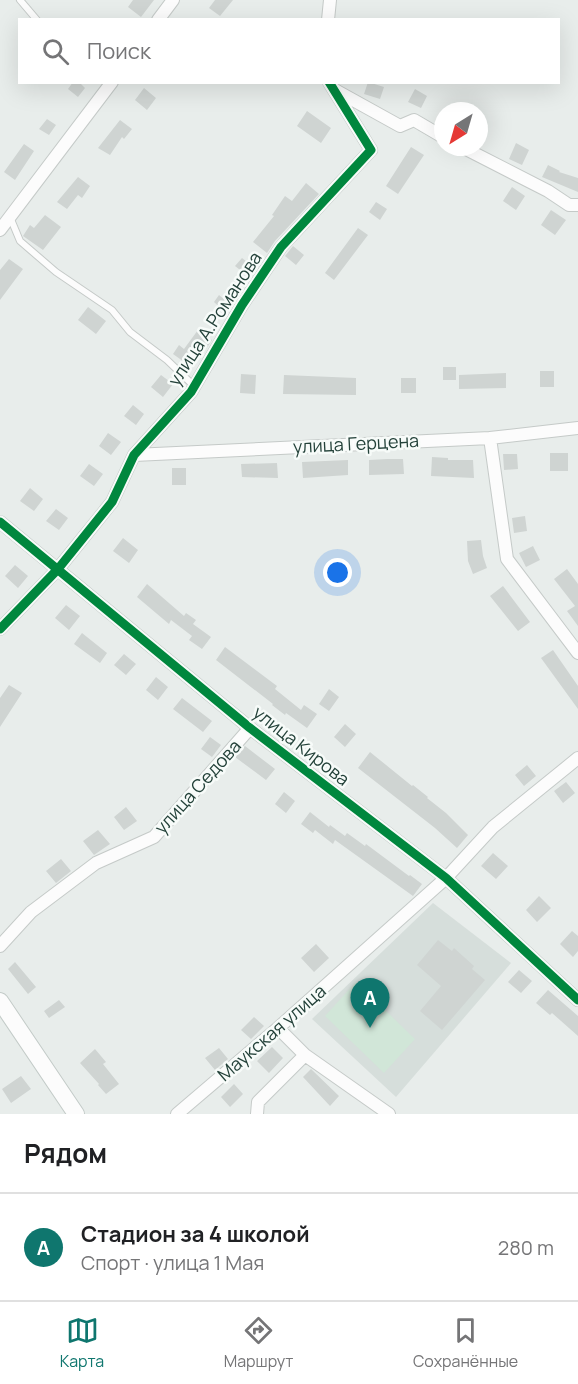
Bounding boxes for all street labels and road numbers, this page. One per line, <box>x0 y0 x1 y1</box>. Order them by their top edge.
street label: улица А.Романова <box>162 247 267 390</box>
street label: улица Герцена <box>292 428 420 458</box>
street label: улица Кирова <box>248 700 355 790</box>
street label: улица Седова <box>149 734 246 839</box>
street label: Маукская улица <box>212 979 331 1086</box>

